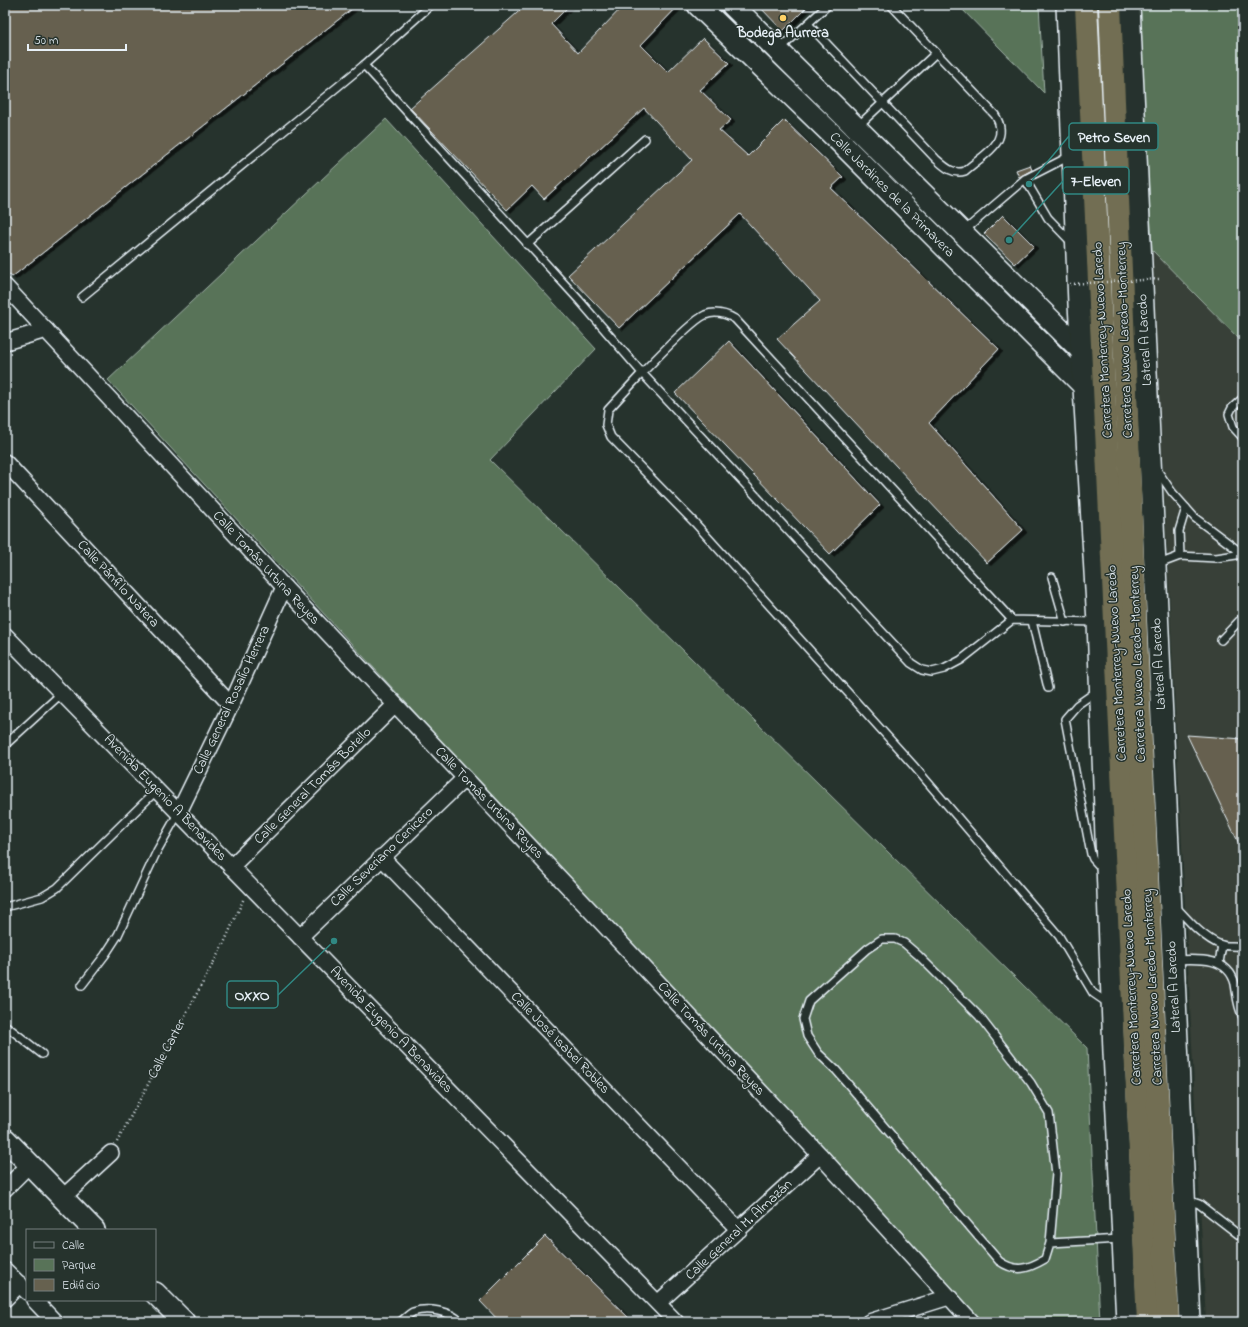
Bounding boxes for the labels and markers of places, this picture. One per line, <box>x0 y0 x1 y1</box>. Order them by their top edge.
marker: Bodega Aurrera <box>778 13 788 23</box>
place label: Bodega Aurrera <box>736 23 829 46</box>
callout: Petro Seven <box>1069 123 1158 150</box>
callout: 7-Eleven <box>1063 167 1129 194</box>
callout: OXXO <box>227 981 278 1008</box>

